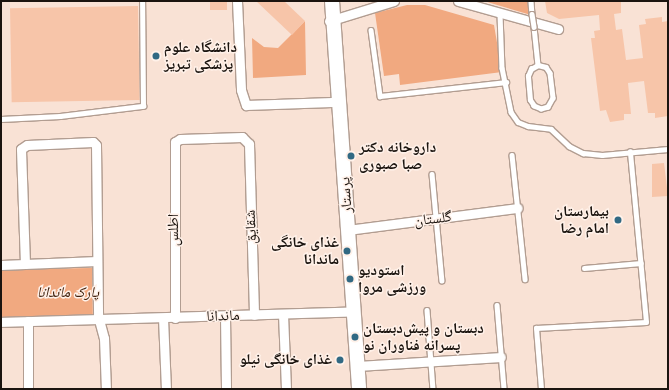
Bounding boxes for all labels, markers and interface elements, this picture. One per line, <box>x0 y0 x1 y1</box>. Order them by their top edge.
place label: دانشگاه علوم پزشکی تبریز <box>164 38 237 73</box>
marker: دانشگاه علوم پزشکی تبریز <box>151 51 161 61</box>
place label: داروخانه دکتر صبا صبوری <box>359 138 436 173</box>
marker: داروخانه دکتر صبا صبوری <box>346 151 356 161</box>
street label: پرستار <box>336 176 356 214</box>
place label: بیمارستان امام رضا <box>554 202 609 237</box>
street label: گلستان <box>413 208 453 230</box>
street label: شقایق <box>241 210 261 244</box>
street label: اطلس <box>165 214 183 246</box>
marker: بیمارستان امام رضا <box>612 214 624 226</box>
place label: غذای خانگی ماندانا <box>271 233 339 268</box>
marker: غذای خانگی ماندانا <box>342 246 352 256</box>
place label: استودیو ورزشی مروا <box>358 261 426 296</box>
marker: استودیو ورزشی مروا <box>345 274 355 284</box>
park label: پارک ماندانا <box>37 284 99 302</box>
street label: ماندانا <box>206 306 240 326</box>
place label: دبستان و پیش‌دبستان پسرانه فناوران نو <box>363 319 484 354</box>
marker: دبستان و پیش‌دبستان پسرانه فناوران نو <box>350 332 360 342</box>
place label: غذای خانگی نیلو <box>240 351 332 369</box>
marker: غذای خانگی نیلو <box>335 355 345 365</box>

